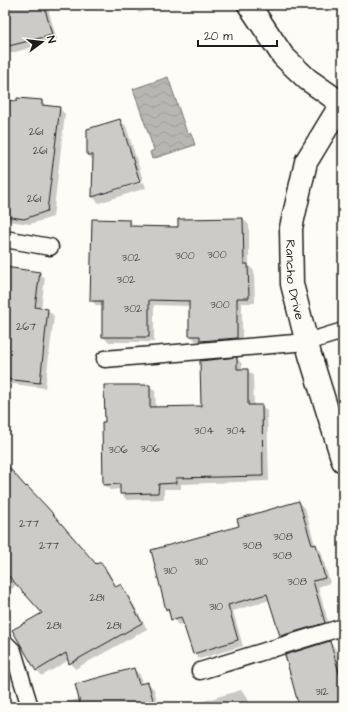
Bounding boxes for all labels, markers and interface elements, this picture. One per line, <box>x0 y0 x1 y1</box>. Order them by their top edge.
north arrow <box>22 22 62 62</box>
scale bar <box>198 22 277 48</box>
text: 20 m <box>204 28 233 45</box>
text: N <box>43 34 59 45</box>
house number: 261 <box>29 124 44 139</box>
house number: 261 <box>33 143 48 158</box>
house number: 261 <box>27 191 42 206</box>
street label: Rancho Drive <box>281 239 309 322</box>
house number: 300 <box>207 247 227 262</box>
house number: 300 <box>175 248 195 263</box>
house number: 302 <box>122 250 141 265</box>
house number: 302 <box>117 272 136 287</box>
house number: 300 <box>210 297 230 312</box>
house number: 302 <box>124 301 143 316</box>
house number: 267 <box>16 319 36 334</box>
house number: 304 <box>194 423 215 438</box>
house number: 304 <box>226 423 247 438</box>
house number: 306 <box>140 441 160 456</box>
house number: 306 <box>108 442 128 457</box>
house number: 277 <box>19 516 39 531</box>
house number: 308 <box>273 529 293 544</box>
house number: 277 <box>39 538 59 553</box>
house number: 308 <box>242 538 262 553</box>
house number: 308 <box>272 548 292 563</box>
house number: 310 <box>194 554 208 569</box>
house number: 310 <box>163 563 177 578</box>
house number: 308 <box>287 574 307 589</box>
house number: 281 <box>90 590 105 605</box>
house number: 310 <box>209 599 223 614</box>
house number: 281 <box>47 618 62 633</box>
house number: 281 <box>107 618 122 633</box>
house number: 312 <box>315 684 329 699</box>

